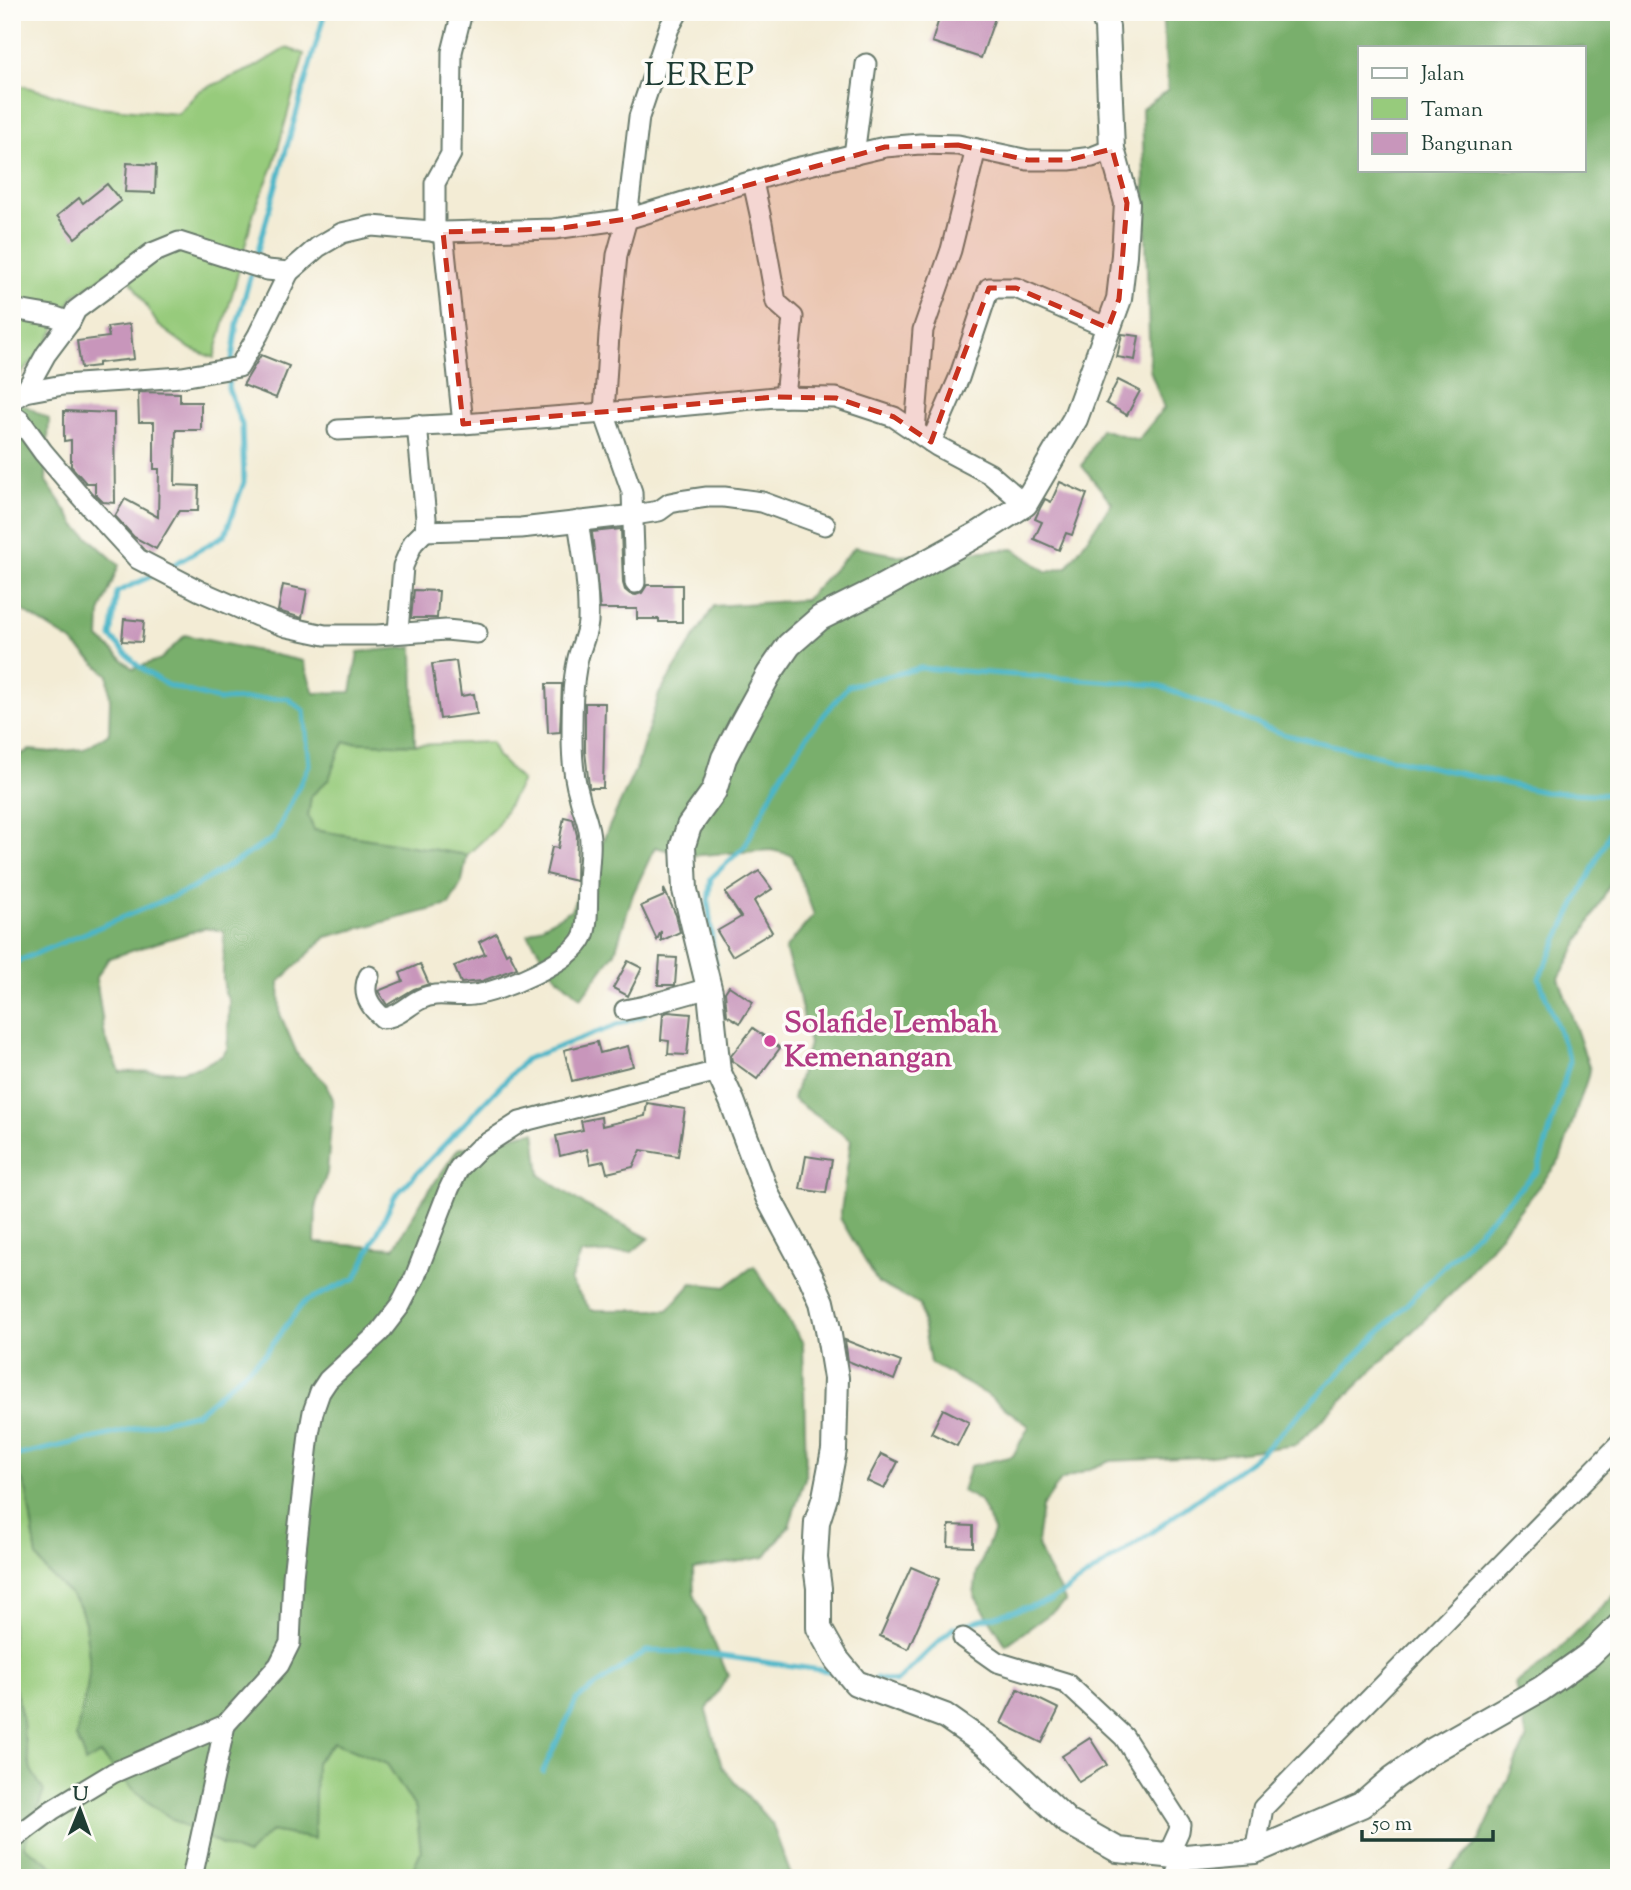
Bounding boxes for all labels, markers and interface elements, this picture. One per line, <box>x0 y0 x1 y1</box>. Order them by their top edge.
legend <box>1358 46 1586 172</box>
district label: LEREP <box>644 53 756 101</box>
text: Jalan <box>1420 60 1465 90</box>
text: Taman <box>1421 96 1483 126</box>
text: Bangunan <box>1421 130 1513 160</box>
place label: Solafide Lembah Kemenangan <box>784 1003 998 1080</box>
marker: Solafide Lembah Kemenangan <box>762 1033 778 1049</box>
north arrow <box>46 1774 116 1844</box>
text: U <box>72 1782 89 1809</box>
scale bar <box>1362 1799 1493 1843</box>
text: 50 m <box>1371 1810 1412 1840</box>

